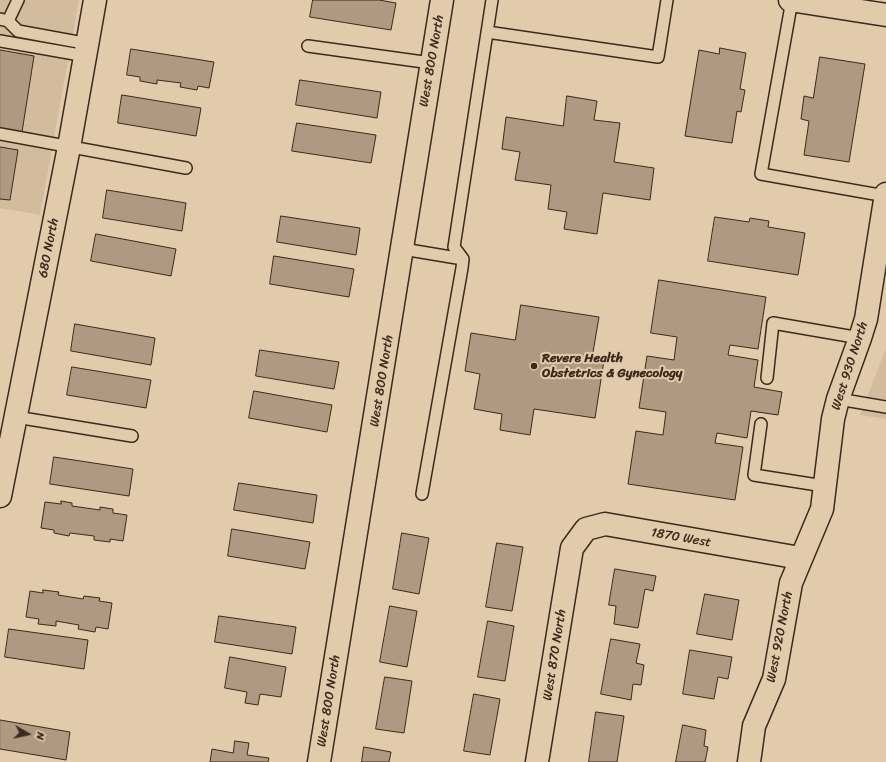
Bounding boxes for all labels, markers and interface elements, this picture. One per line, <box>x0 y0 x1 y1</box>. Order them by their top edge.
street label: West 800 North <box>416 14 448 108</box>
street label: 680 North <box>36 217 62 279</box>
street label: West 930 North <box>828 320 872 412</box>
street label: West 800 North <box>367 334 397 428</box>
place label: Revere Health Obstetrics & Gynecology <box>542 351 683 382</box>
marker: Revere Health Obstetrics & Gynecology <box>529 361 539 371</box>
street label: 1870 West <box>650 525 712 551</box>
street label: West 920 North <box>764 590 796 684</box>
street label: West 870 North <box>540 608 570 702</box>
street label: West 800 North <box>314 654 344 748</box>
north arrow <box>8 714 48 754</box>
text: N <box>30 731 50 741</box>

